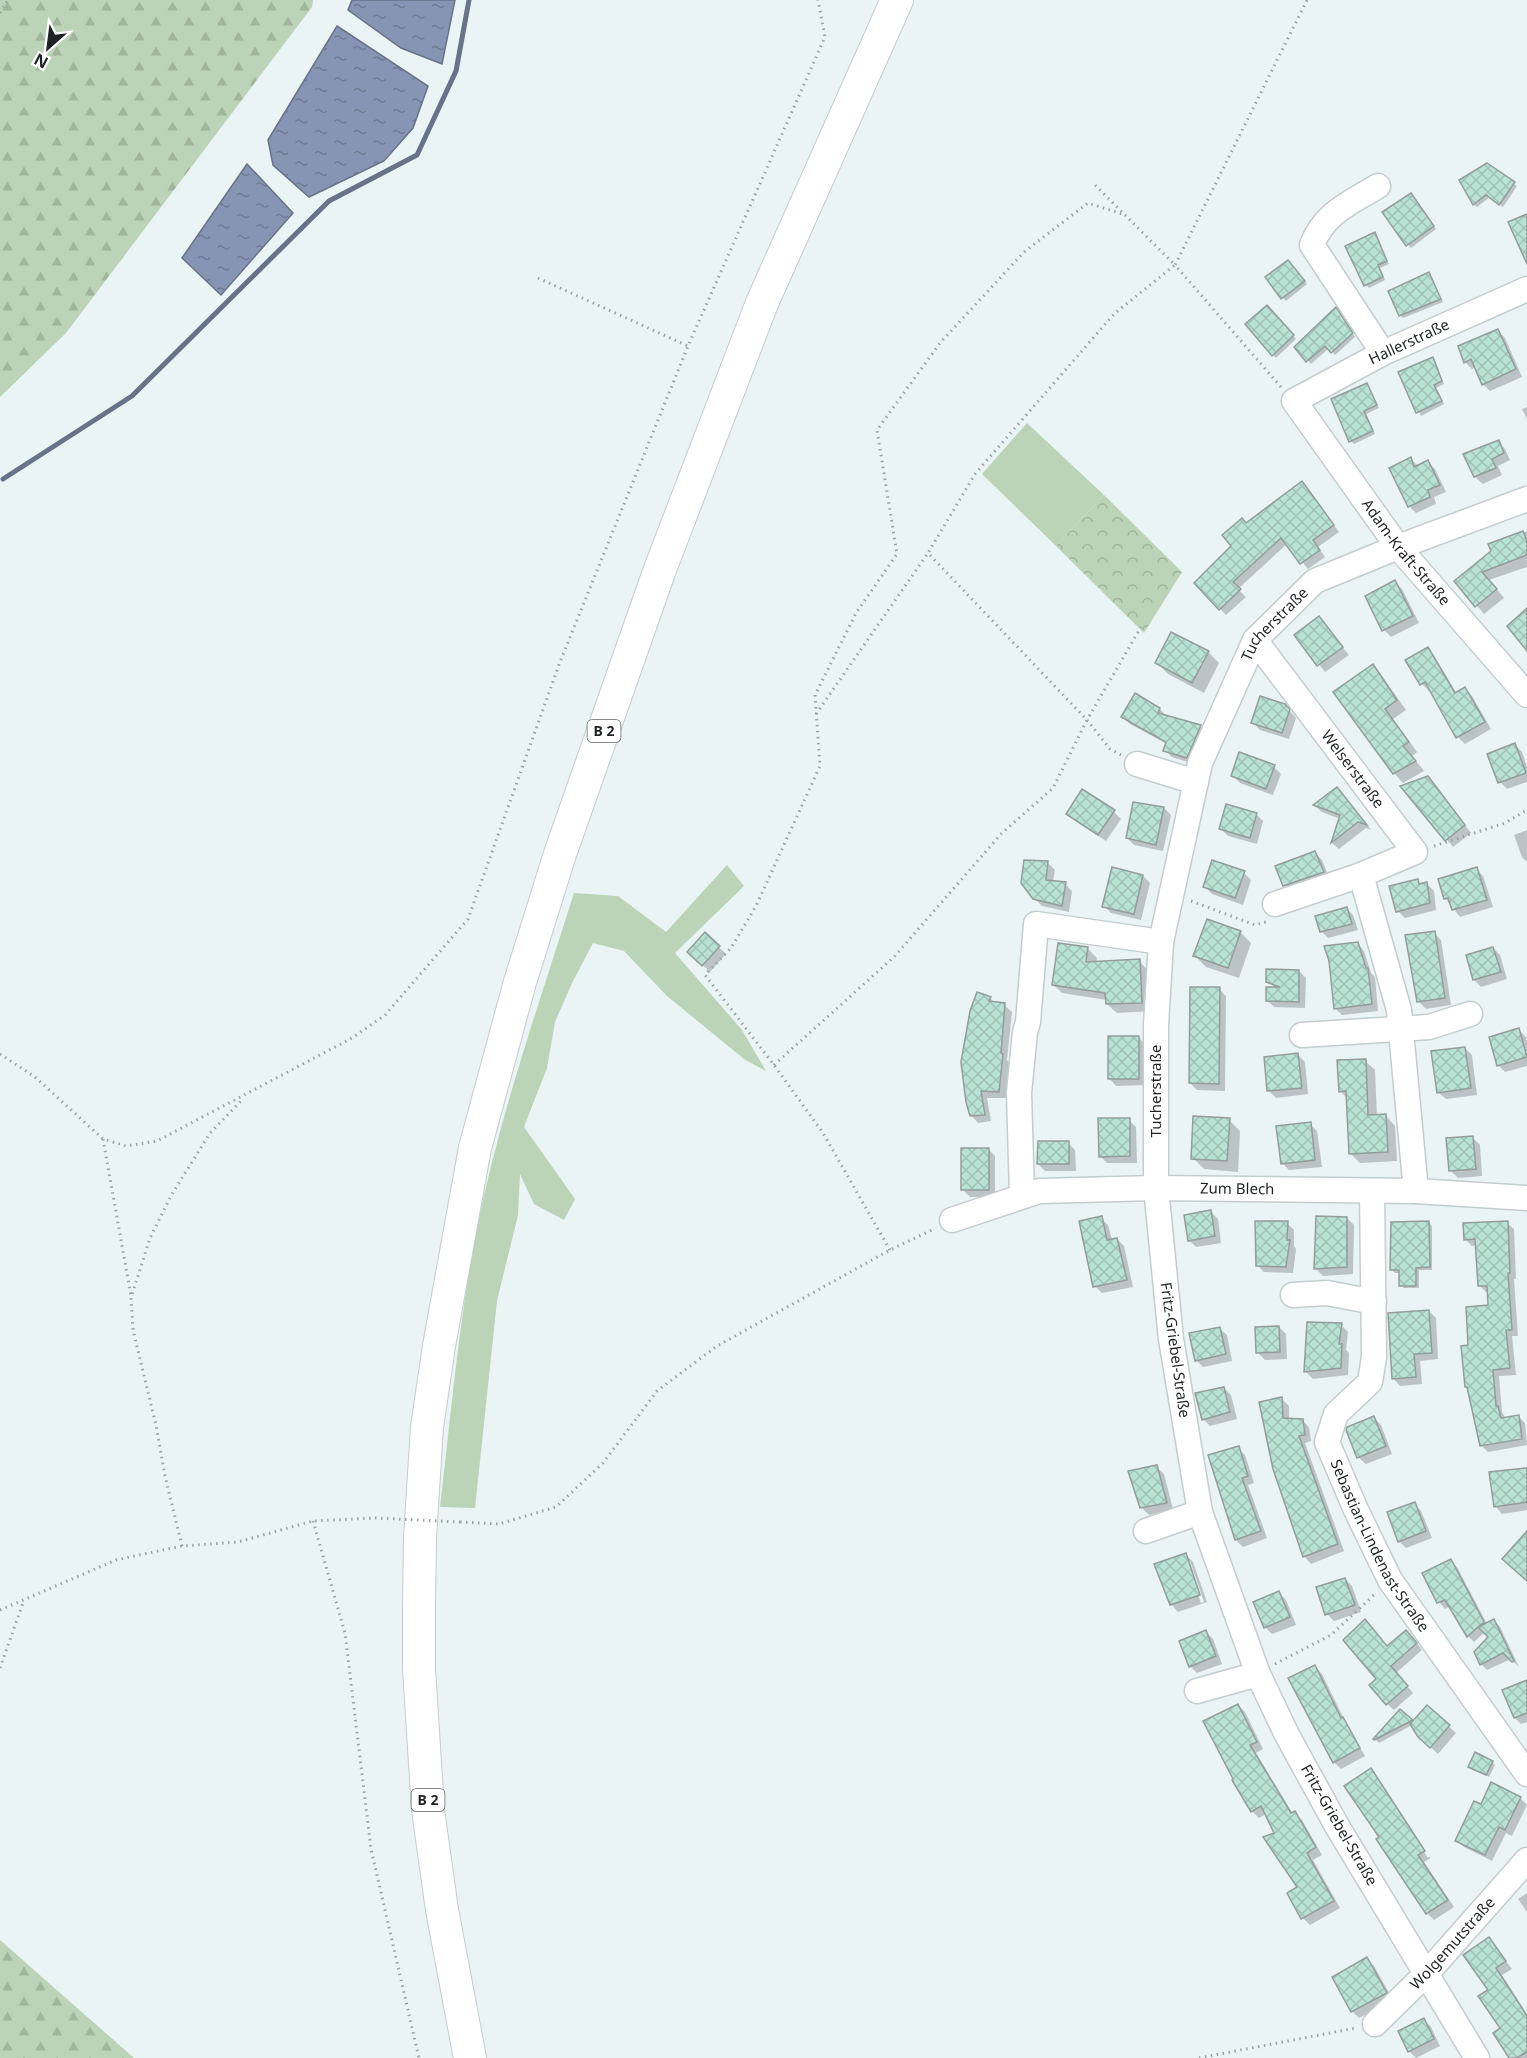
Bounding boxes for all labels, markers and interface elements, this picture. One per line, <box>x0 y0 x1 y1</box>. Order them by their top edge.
north arrow <box>18 18 78 78</box>
text: N <box>30 48 52 74</box>
street label: Hallerstraße <box>1365 314 1452 368</box>
street label: Adam-Kraft-Straße <box>1358 495 1455 609</box>
street label: Tucherstraße <box>1236 583 1312 664</box>
road number: B 2 <box>588 720 620 742</box>
street label: Welserstraße <box>1317 726 1389 812</box>
street label: Tucherstraße <box>1145 1045 1165 1137</box>
street label: Zum Blech <box>1200 1178 1275 1198</box>
street label: Fritz-Griebel-Straße <box>1157 1281 1195 1419</box>
street label: Sebastian-Lindenast-Straße <box>1327 1456 1434 1635</box>
street label: Fritz-Griebel-Straße <box>1297 1760 1383 1889</box>
road number: B 2 <box>412 1789 444 1811</box>
street label: Wolgemutstraße <box>1405 1892 1499 1993</box>

